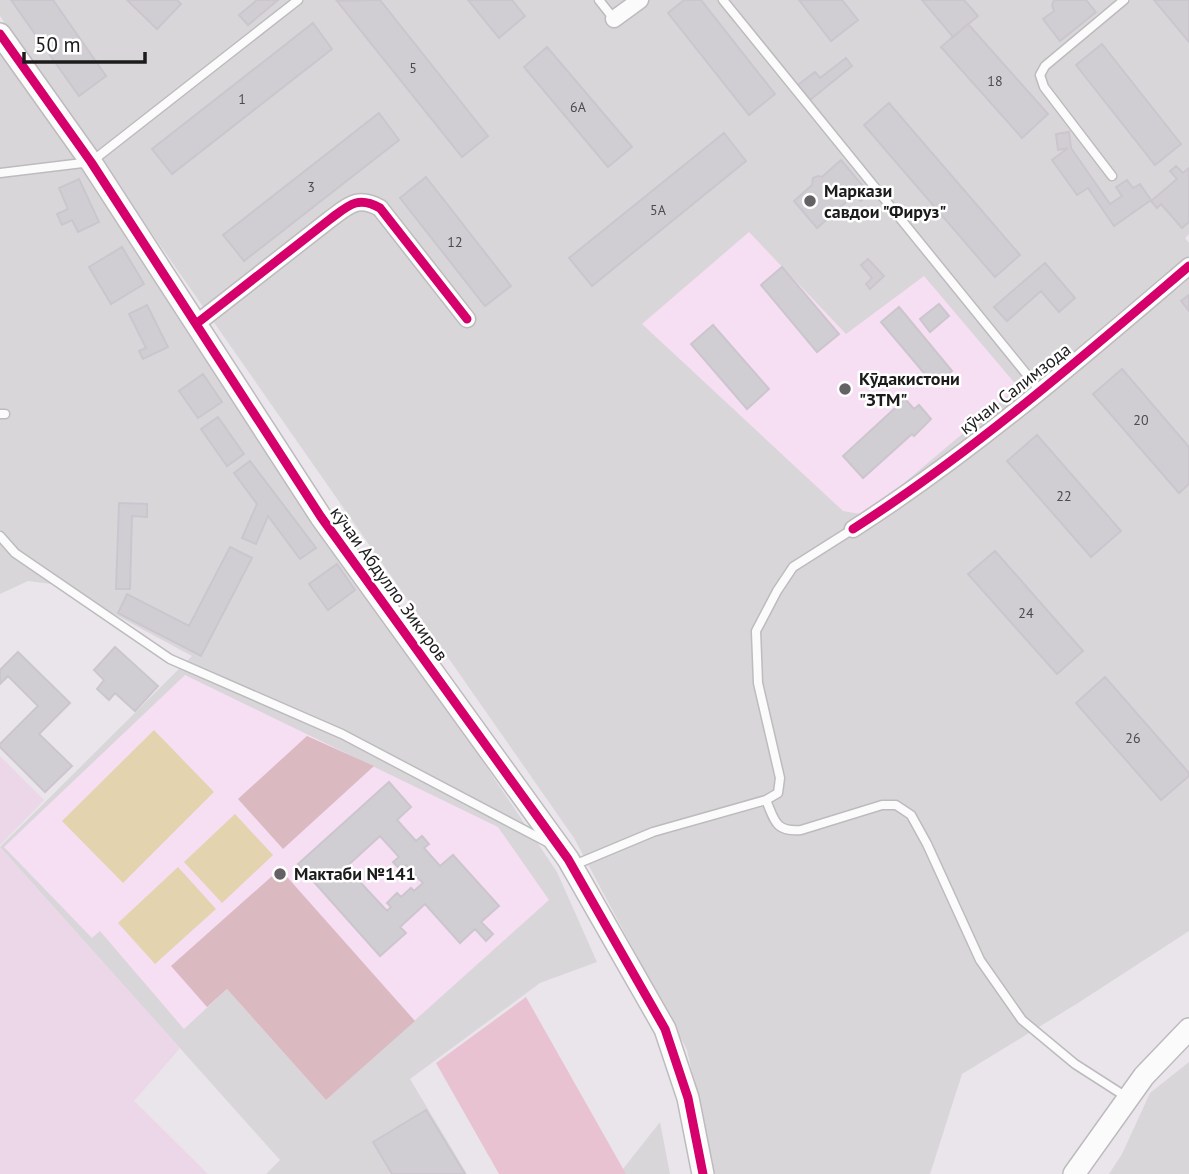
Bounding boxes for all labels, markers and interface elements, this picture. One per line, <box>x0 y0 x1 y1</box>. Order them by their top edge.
scale bar <box>24 21 145 65</box>
text: 50 m <box>35 31 81 58</box>
house number: 5 <box>409 59 417 77</box>
house number: 18 <box>987 72 1003 90</box>
house number: 1 <box>238 90 246 108</box>
house number: 6А <box>570 98 587 116</box>
house number: 3 <box>307 178 315 196</box>
place label: Маркази савдои "Фируз" <box>824 179 946 223</box>
marker: Маркази савдои "Фируз" <box>802 193 818 209</box>
house number: 5А <box>650 201 667 219</box>
house number: 12 <box>447 233 463 251</box>
street label: кӯчаи Салимзода <box>954 338 1075 439</box>
place label: Кӯдакистони "ЗТМ" <box>859 367 960 411</box>
marker: Кӯдакистони "ЗТМ" <box>837 381 853 397</box>
house number: 20 <box>1133 411 1149 429</box>
house number: 22 <box>1056 487 1072 505</box>
street label: кӯчаи Абдулло Зикиров <box>326 502 453 666</box>
house number: 24 <box>1018 604 1034 622</box>
house number: 26 <box>1125 729 1141 747</box>
place label: Мактаби №141 <box>294 862 416 885</box>
marker: Мактаби №141 <box>272 866 288 882</box>

